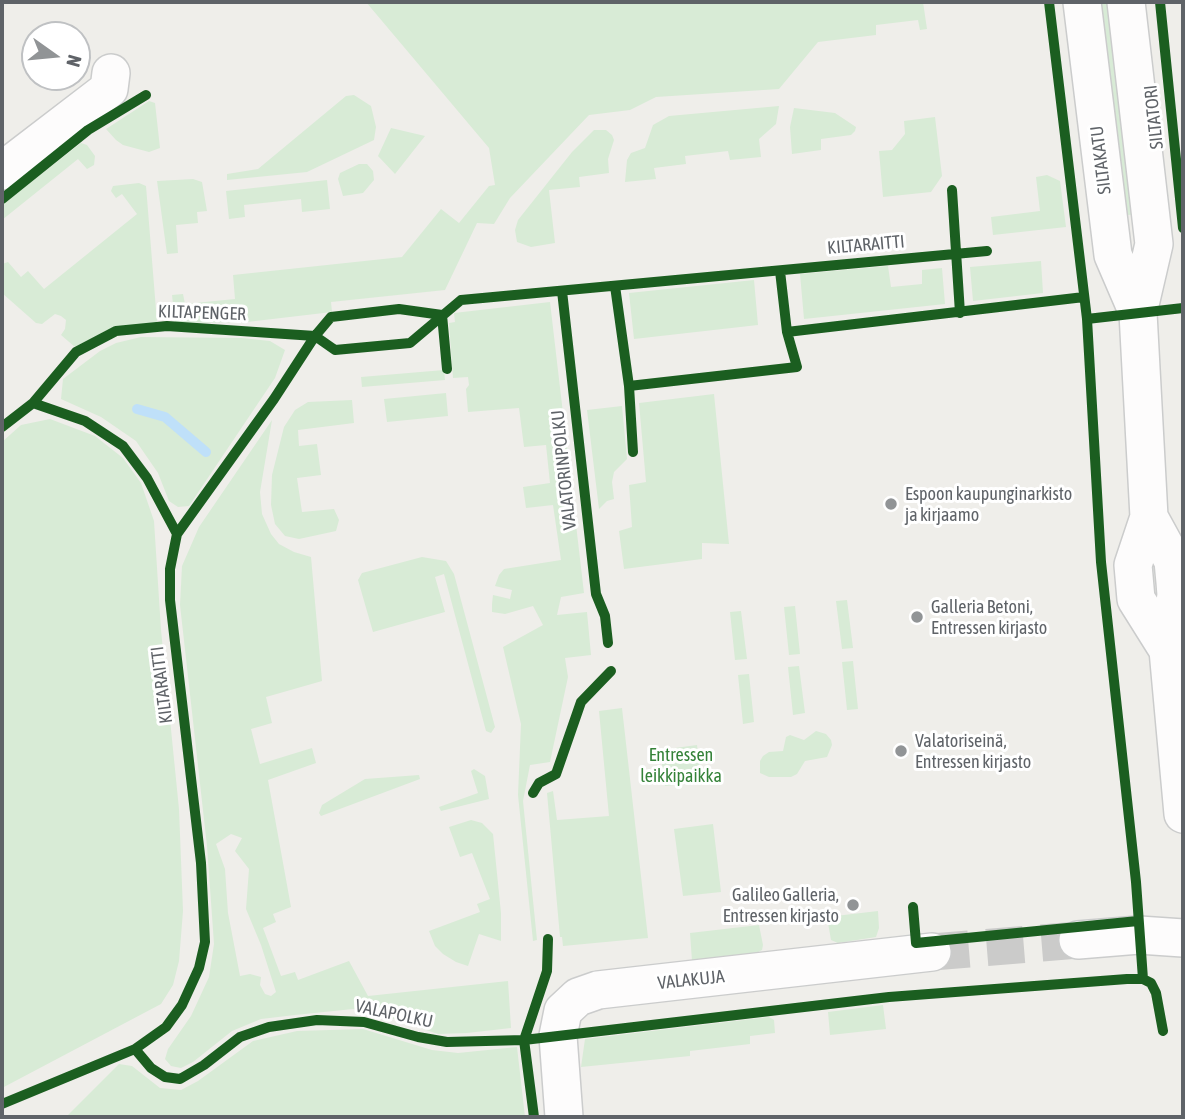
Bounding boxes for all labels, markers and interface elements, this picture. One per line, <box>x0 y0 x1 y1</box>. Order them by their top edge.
north arrow <box>21 21 91 91</box>
text: N <box>62 53 86 69</box>
street label: SILTATORI <box>1140 84 1168 150</box>
street label: SILTAKATU <box>1086 124 1116 196</box>
street label: KILTARAITTI <box>826 231 906 259</box>
street label: KILTAPENGER <box>158 301 246 325</box>
street label: VALATORINPOLKU <box>547 409 581 531</box>
place label: Espoon kaupunginarkisto ja kirjaamo <box>905 483 1072 526</box>
marker: Espoon kaupunginarkisto ja kirjaamo <box>883 496 899 512</box>
place label: Galleria Betoni, Entressen kirjasto <box>931 596 1047 638</box>
marker: Galleria Betoni, Entressen kirjasto <box>909 609 925 625</box>
street label: KILTARAITTI <box>147 645 177 725</box>
place label: Valatoriseinä, Entressen kirjasto <box>915 730 1031 772</box>
marker: Valatoriseinä, Entressen kirjasto <box>893 743 909 759</box>
park label: Entressen leikkipaikka <box>640 744 722 786</box>
place label: Galileo Galleria, Entressen kirjasto <box>723 884 839 926</box>
marker: Galileo Galleria, Entressen kirjasto <box>845 897 861 913</box>
street label: VALAKUJA <box>657 966 725 994</box>
street label: VALAPOLKU <box>353 995 435 1033</box>

